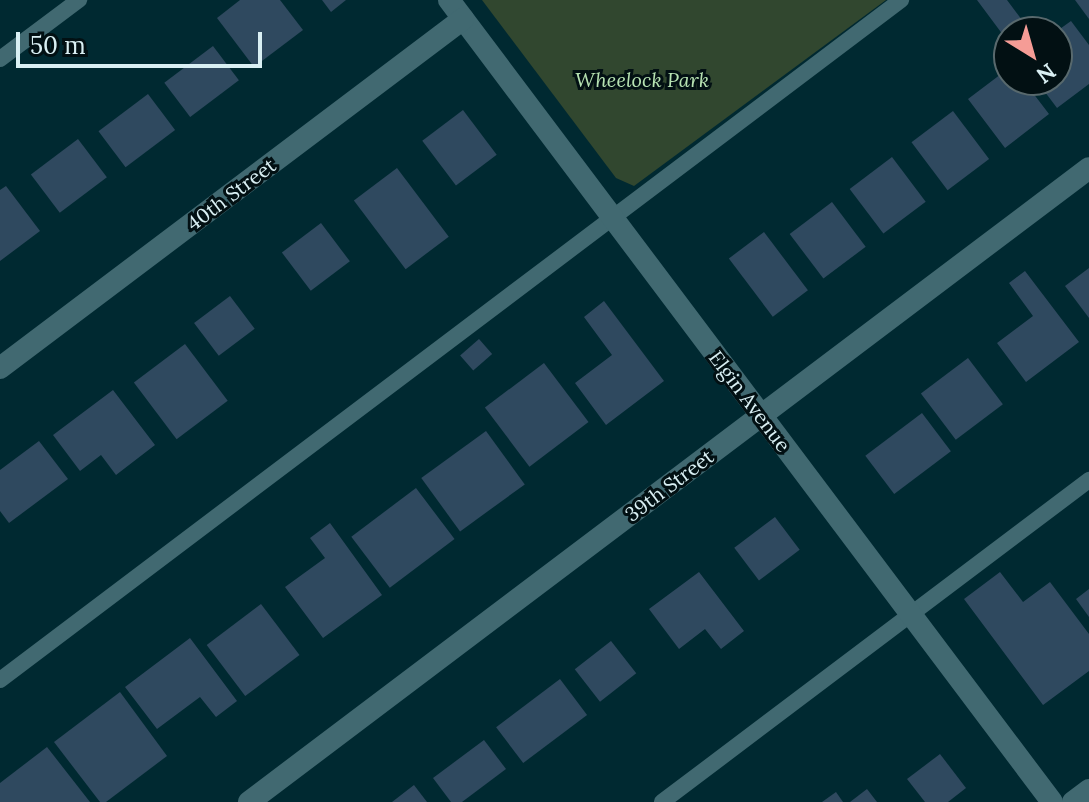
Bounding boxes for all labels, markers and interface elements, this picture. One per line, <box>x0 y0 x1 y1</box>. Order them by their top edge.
scale bar <box>20 16 266 66</box>
north arrow <box>993 16 1073 96</box>
text: 50 m <box>30 30 86 61</box>
text: N <box>1031 57 1061 90</box>
park label: Wheelock Park <box>575 67 709 91</box>
street label: 40th Street <box>182 153 280 235</box>
street label: Elgin Avenue <box>704 346 796 456</box>
street label: 39th Street <box>620 444 718 526</box>

